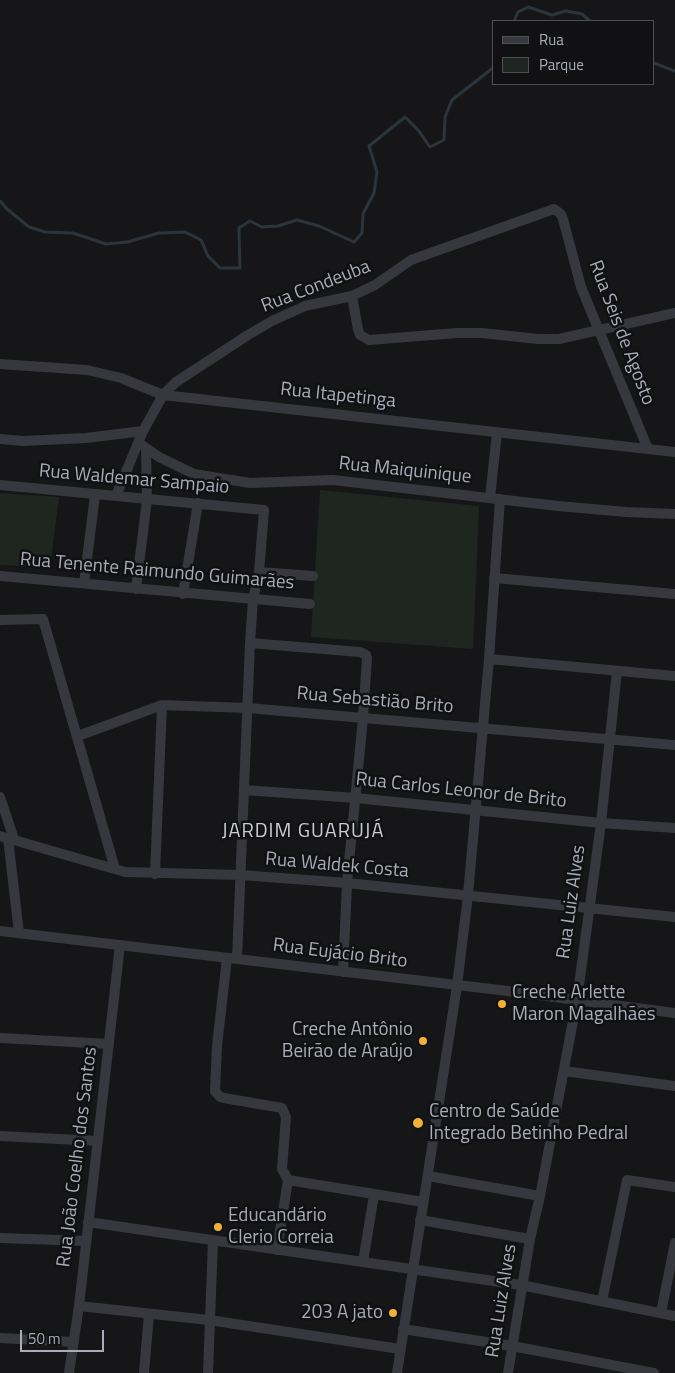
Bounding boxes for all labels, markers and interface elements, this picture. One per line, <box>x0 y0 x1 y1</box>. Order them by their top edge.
legend <box>492 20 655 85</box>
text: Rua <box>539 28 564 51</box>
text: Parque <box>539 53 584 76</box>
street label: Rua Condeuba <box>258 256 374 318</box>
street label: Rua Seis de Agosto <box>583 258 659 408</box>
street label: Rua Itapetinga <box>279 379 397 413</box>
street label: Rua Maiquinique <box>337 453 473 489</box>
street label: Rua Waldemar Sampaio <box>38 460 230 500</box>
street label: Rua Tenente Raimundo Guimarães <box>19 549 295 595</box>
street label: Rua Sebastião Brito <box>296 683 454 719</box>
street label: Rua Carlos Leonor de Brito <box>354 769 568 813</box>
district label: JARDIM GUARUJÁ <box>220 820 386 844</box>
street label: Rua Luiz Alves <box>553 844 591 960</box>
street label: Rua Waldek Costa <box>264 848 410 884</box>
street label: Rua Eujácio Brito <box>271 934 409 974</box>
place label: Creche Arlette Maron Magalhães <box>512 982 656 1026</box>
marker: Creche Arlette Maron Magalhães <box>496 998 508 1010</box>
place label: Creche Antônio Beirão de Araújo <box>282 1019 413 1063</box>
marker: Creche Antônio Beirão de Araújo <box>417 1035 429 1047</box>
street label: Rua João Coelho dos Santos <box>53 1046 103 1268</box>
place label: Centro de Saúde Integrado Betinho Pedral <box>429 1101 628 1145</box>
marker: Centro de Saúde Integrado Betinho Pedral <box>411 1116 425 1130</box>
place label: Educandário Clerio Correia <box>228 1205 334 1249</box>
marker: Educandário Clerio Correia <box>212 1221 224 1233</box>
street label: Rua Luiz Alves <box>482 1243 522 1359</box>
place label: 203 A jato <box>301 1302 383 1324</box>
marker: 203 A jato <box>387 1307 399 1319</box>
scale bar <box>22 1320 106 1352</box>
text: 50 m <box>28 1327 61 1350</box>

